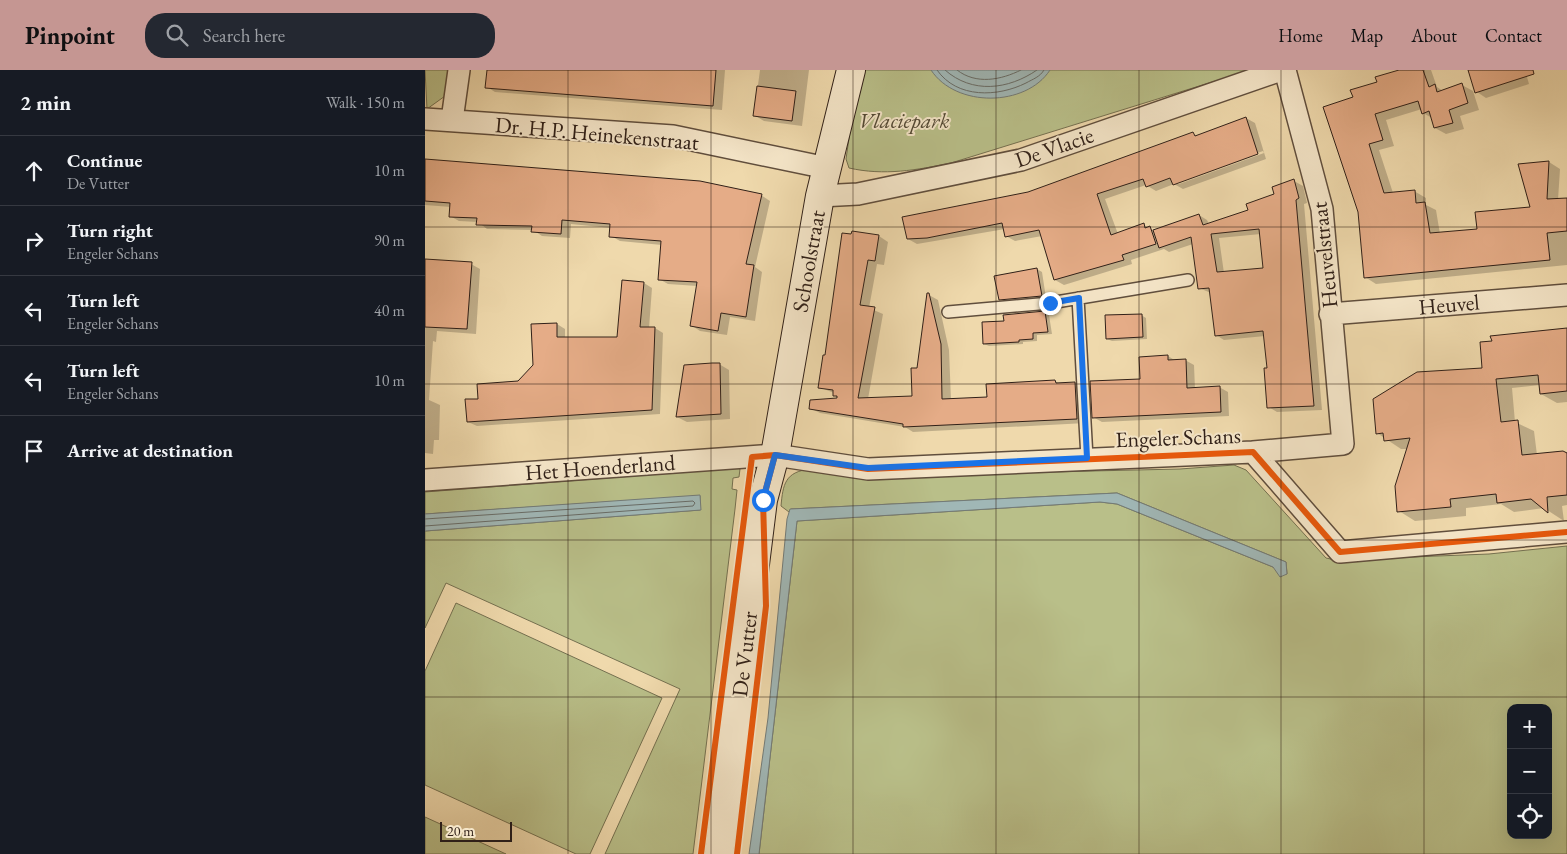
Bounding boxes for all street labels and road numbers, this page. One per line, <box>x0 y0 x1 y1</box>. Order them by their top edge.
street label: Dr. H.P. Heinekenstraat <box>494 110 700 157</box>
street label: De Vlacie <box>1011 120 1098 174</box>
street label: Heuvelstraat <box>1304 200 1344 310</box>
street label: Schoolstraat <box>785 208 832 314</box>
street label: Heuvel <box>1417 287 1481 322</box>
street label: Engeler Schans <box>1115 421 1241 454</box>
street label: Het Hoenderland <box>524 448 677 487</box>
street label: De Vutter <box>725 609 764 698</box>

